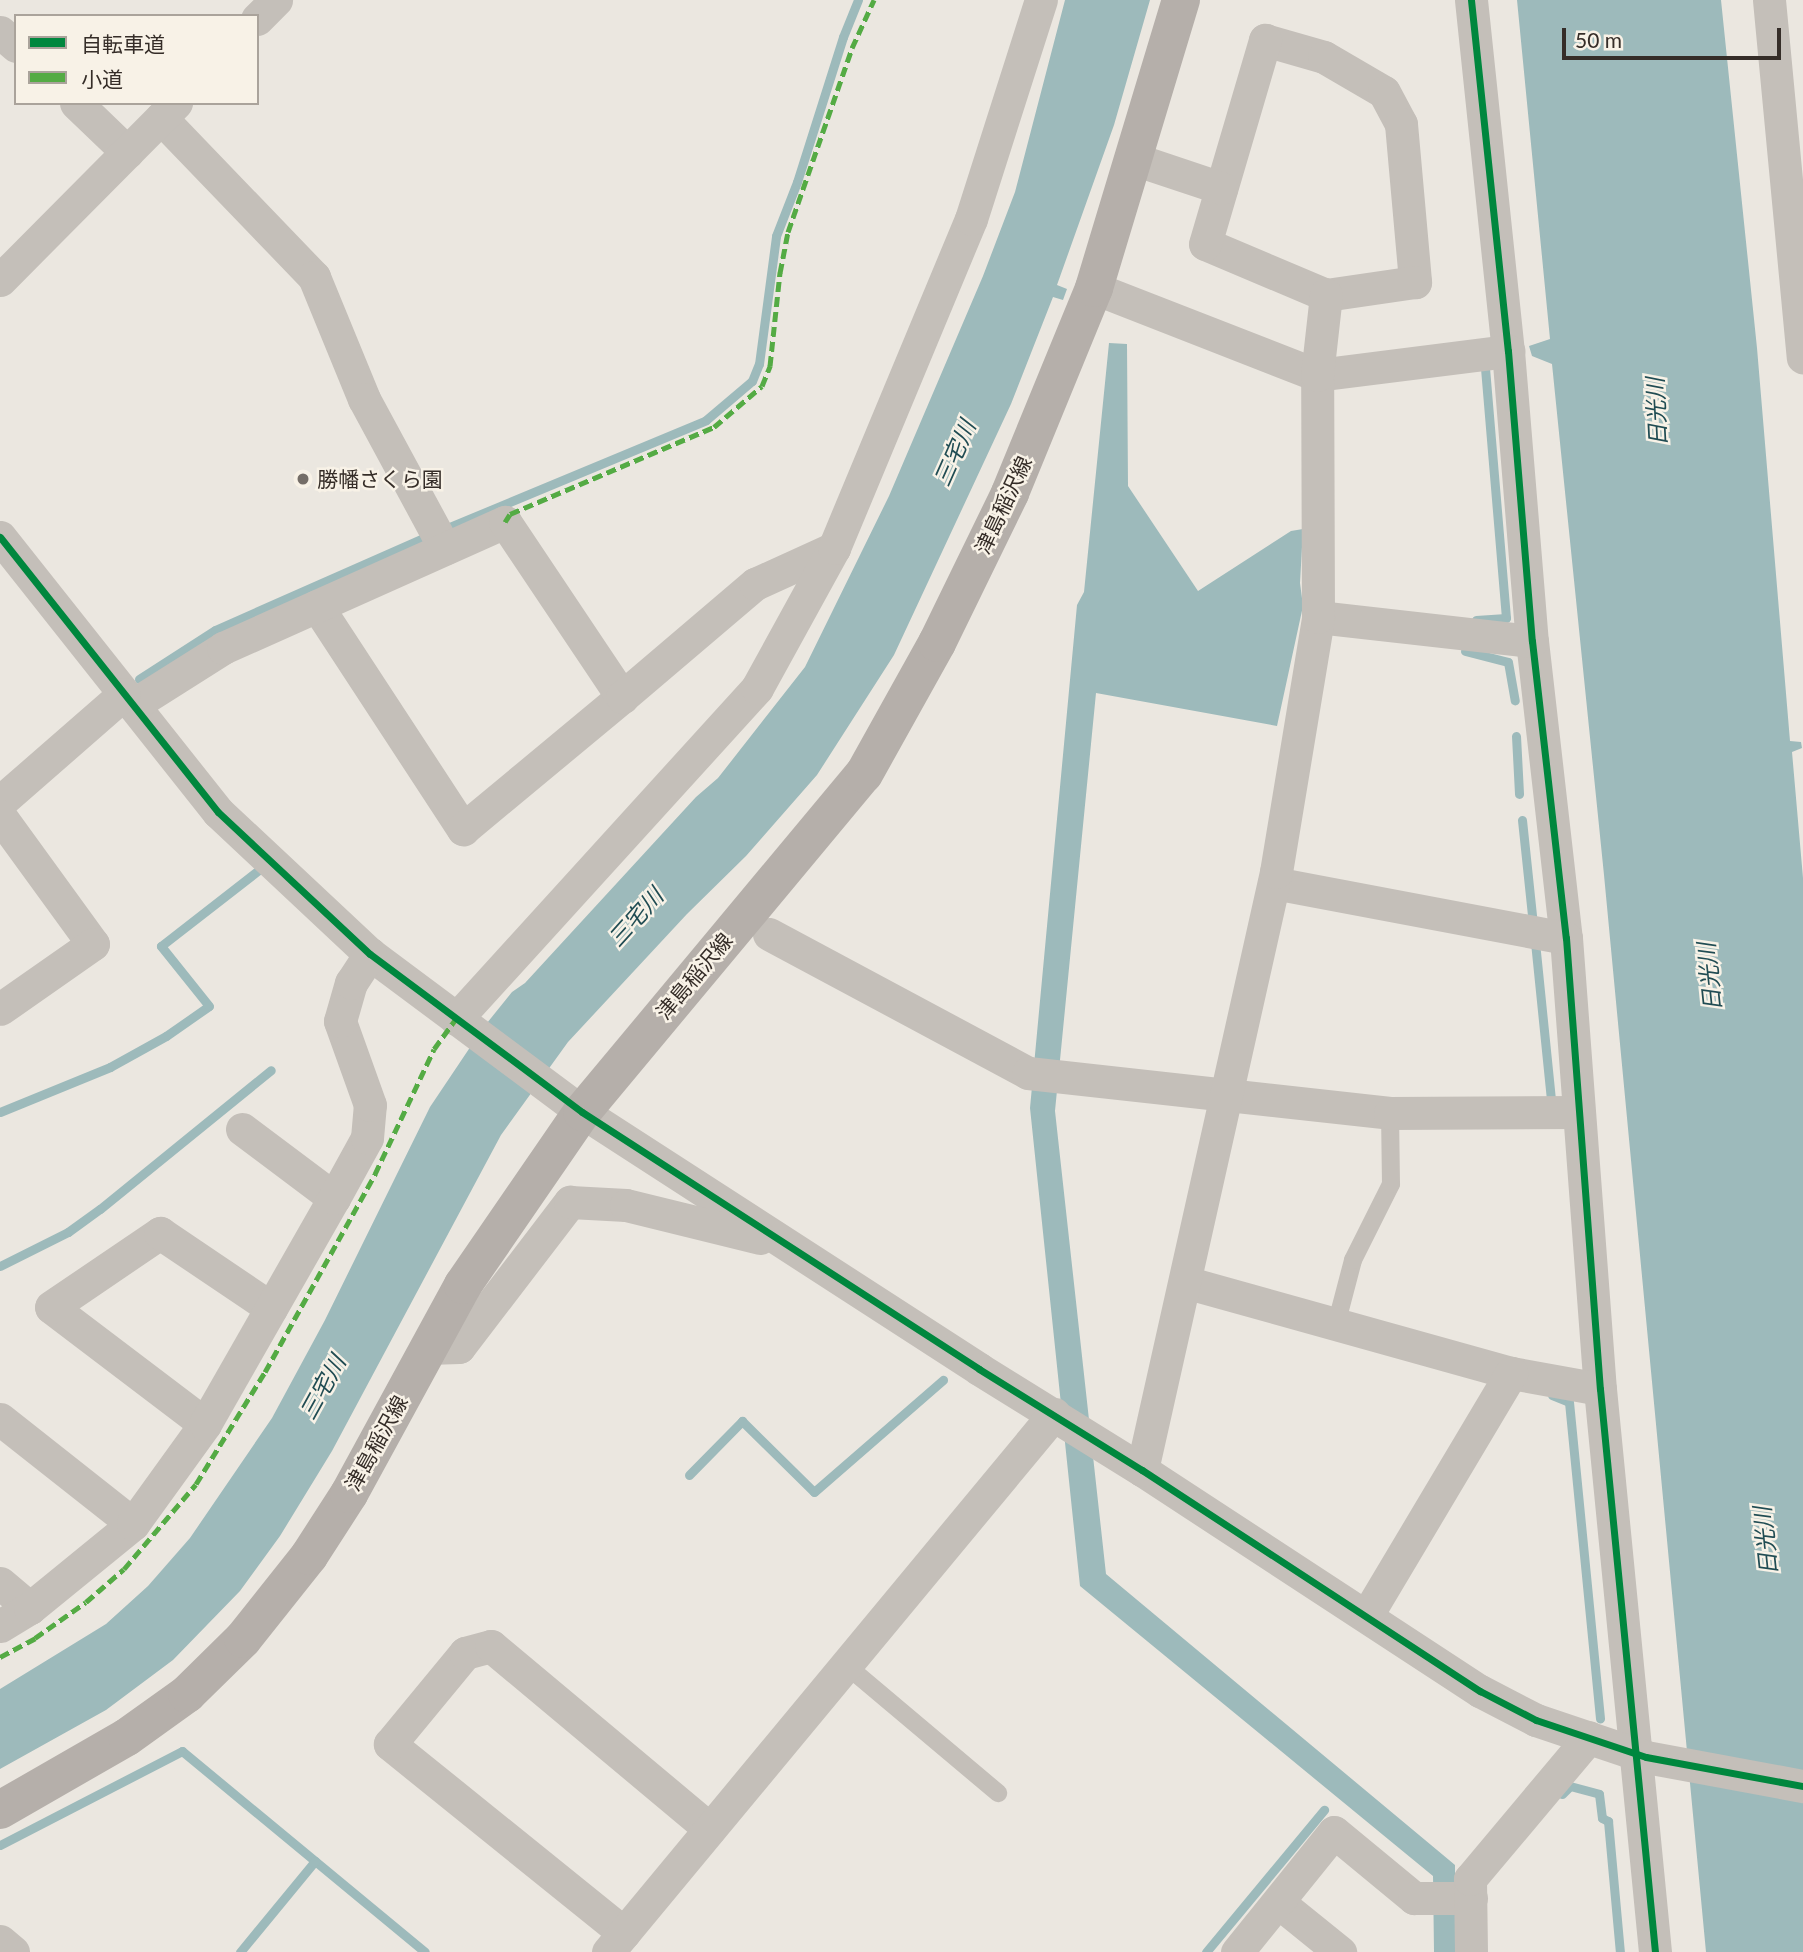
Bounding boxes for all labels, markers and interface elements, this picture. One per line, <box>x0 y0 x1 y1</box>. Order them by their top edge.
legend <box>14 14 259 105</box>
scale bar <box>1565 14 1784 58</box>
text: 50 m <box>1575 27 1622 52</box>
text: 自転車道 <box>81 31 165 56</box>
text: 小道 <box>81 66 123 91</box>
water label: 日光川 <box>1640 377 1672 447</box>
water label: 三宅川 <box>927 416 981 490</box>
street label: 津島稲沢線 <box>969 452 1037 558</box>
place label: 勝幡さくら園 <box>317 466 443 492</box>
marker: 勝幡さくら園 <box>295 471 311 487</box>
water label: 三宅川 <box>602 882 668 952</box>
street label: 津島稲沢線 <box>651 928 737 1024</box>
water label: 日光川 <box>1692 941 1726 1013</box>
water label: 三宅川 <box>293 1350 351 1424</box>
street label: 津島稲沢線 <box>340 1391 412 1495</box>
water label: 日光川 <box>1748 1505 1782 1577</box>

